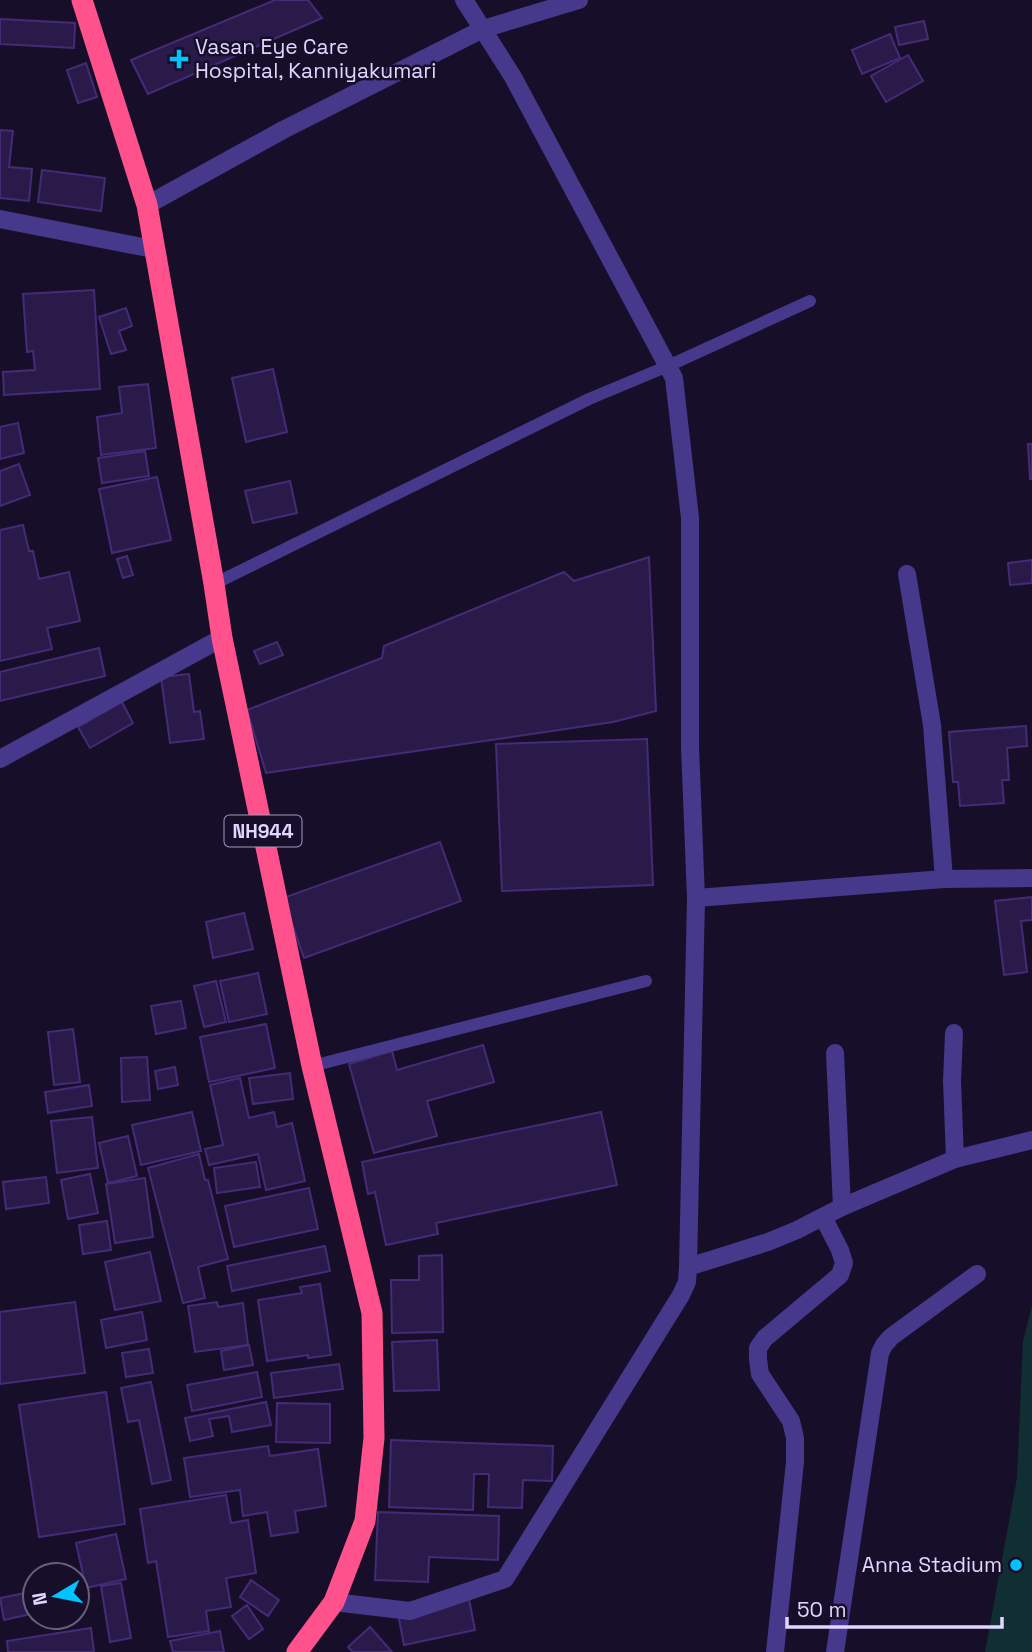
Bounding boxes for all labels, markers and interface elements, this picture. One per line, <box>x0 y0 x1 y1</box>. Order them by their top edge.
place label: Vasan Eye Care Hospital, Kanniyakumari <box>195 33 436 84</box>
marker: Vasan Eye Care Hospital, Kanniyakumari <box>169 49 189 69</box>
road number: NH944 <box>224 816 302 846</box>
place label: Anna Stadium <box>862 1551 1002 1578</box>
marker: Anna Stadium <box>1008 1557 1024 1573</box>
north arrow <box>21 1561 91 1631</box>
scale bar <box>787 1586 1002 1630</box>
text: N <box>26 1590 53 1607</box>
text: 50 m <box>797 1596 847 1623</box>

